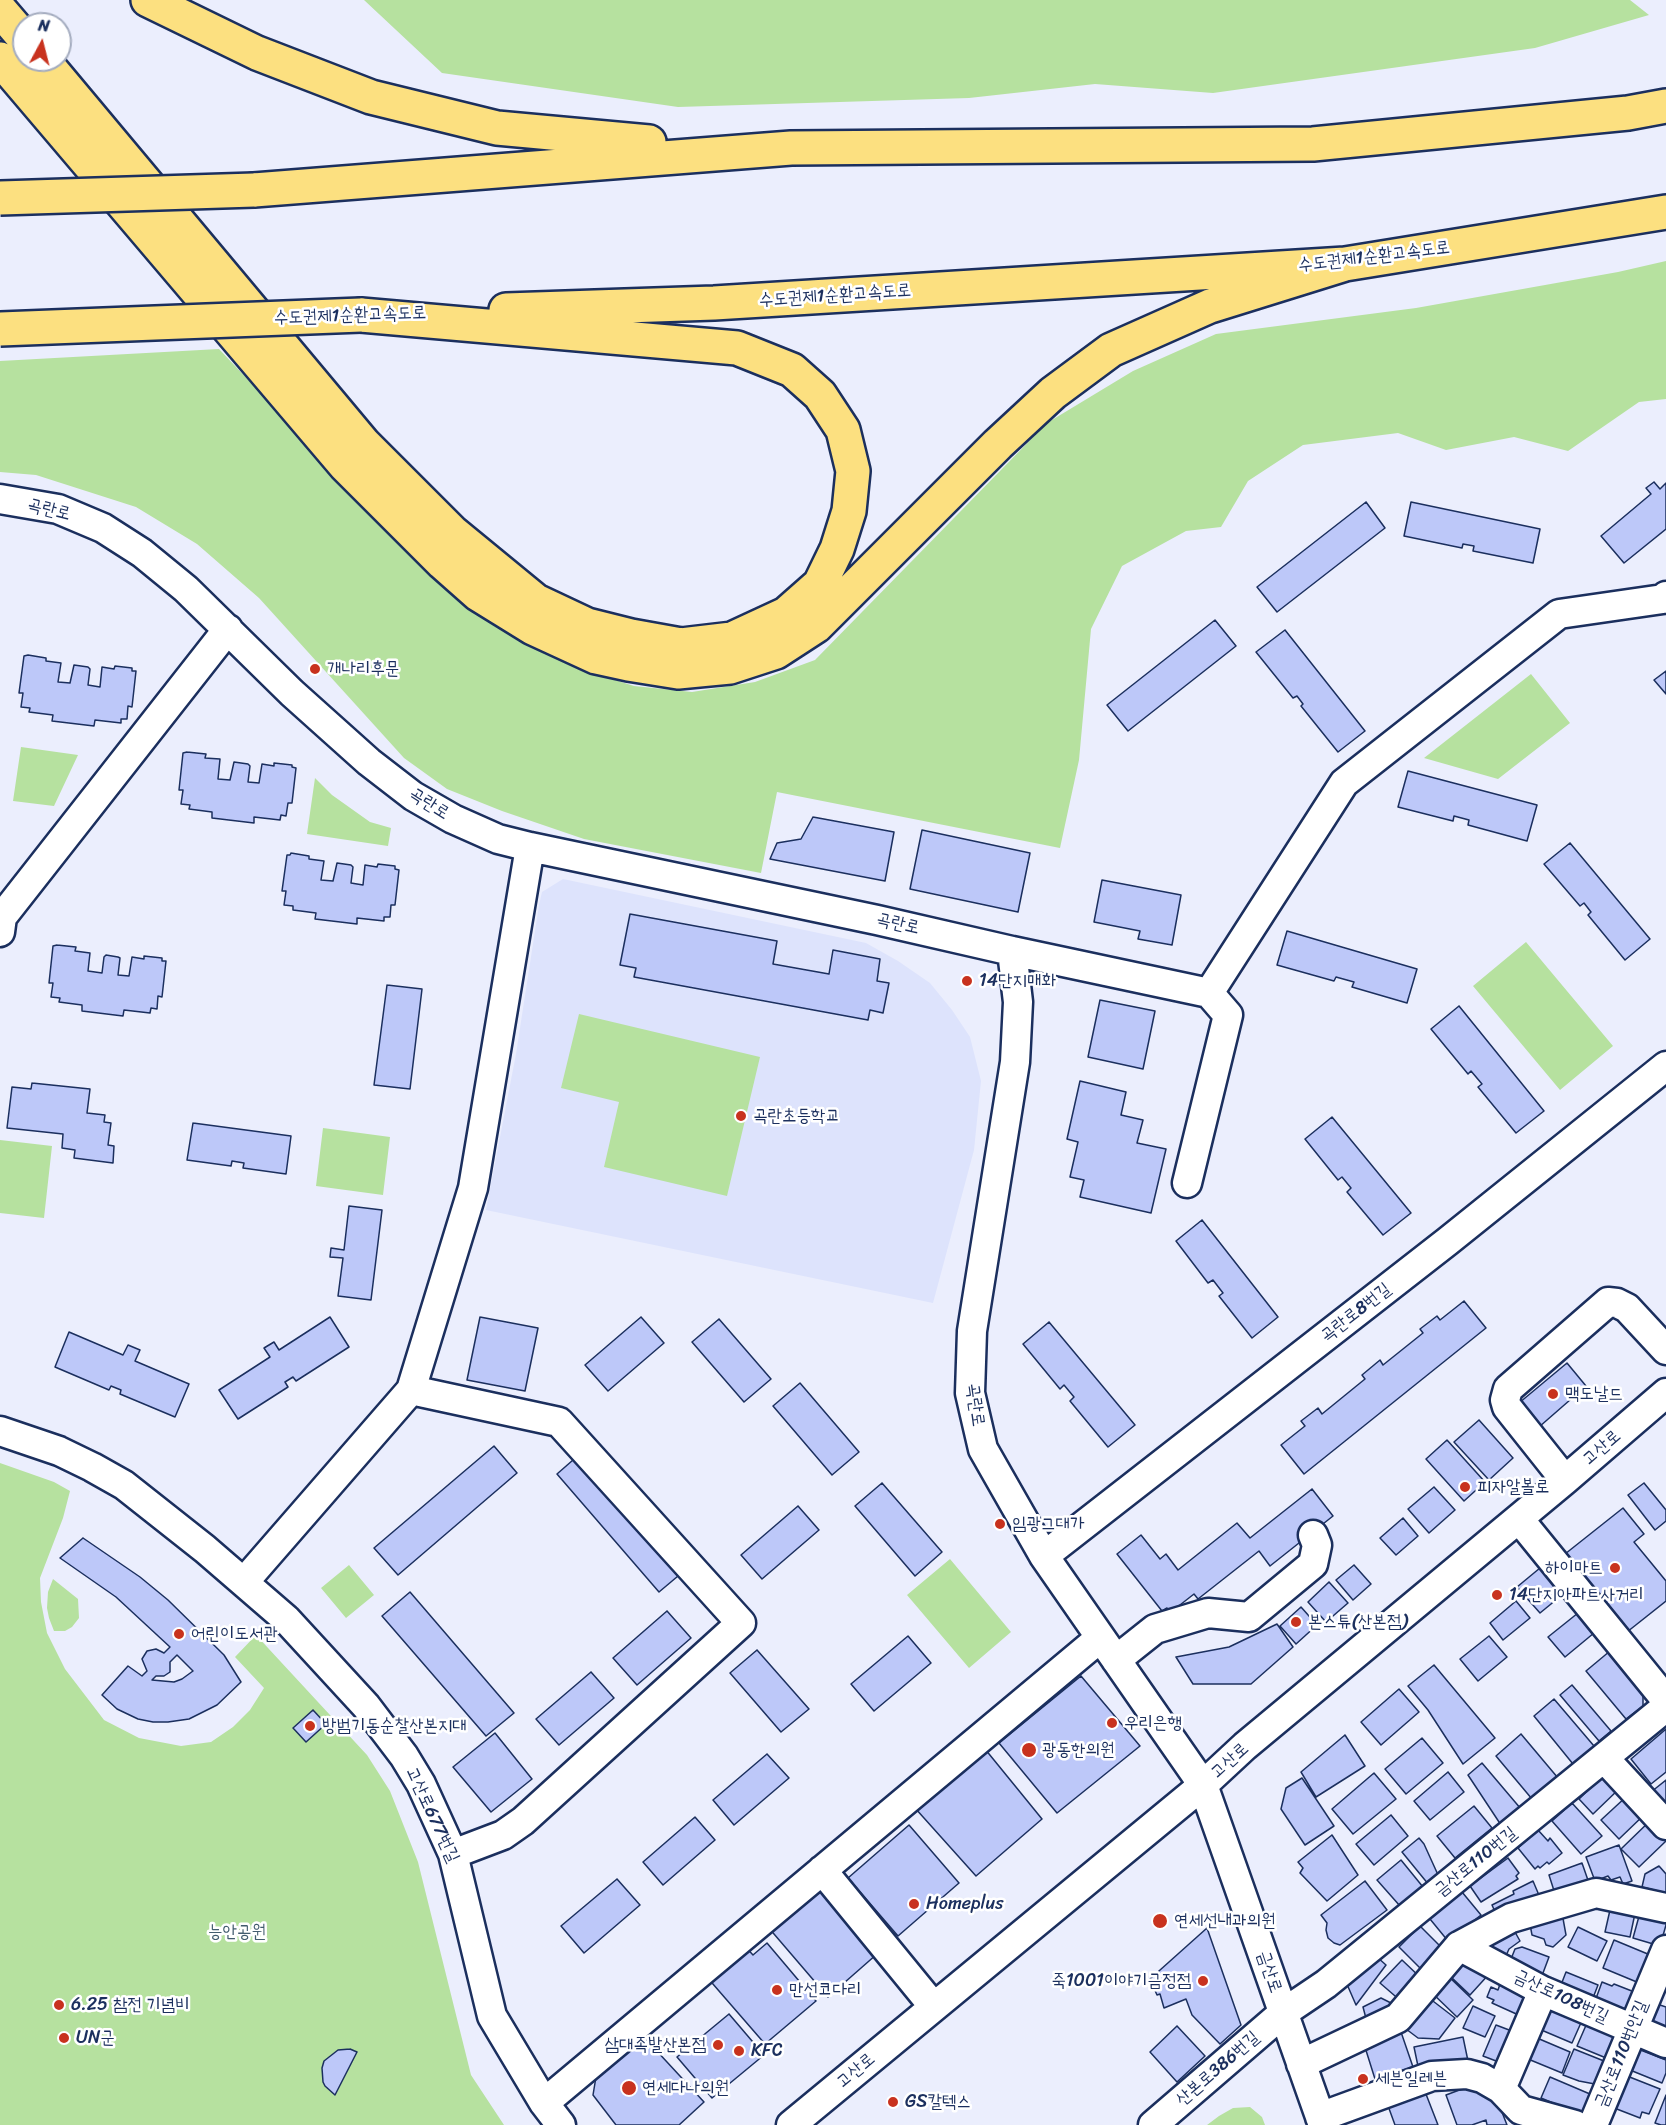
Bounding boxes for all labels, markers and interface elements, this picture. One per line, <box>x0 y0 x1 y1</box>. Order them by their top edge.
text: N <box>37 11 51 41</box>
north arrow <box>12 12 72 72</box>
street label: 수도권제1순환고속도로 <box>1297 237 1451 277</box>
street label: 수도권제1순환고속도로 <box>758 280 912 312</box>
street label: 수도권제1순환고속도로 <box>273 303 427 329</box>
street label: 곡란로 <box>25 494 73 526</box>
place label: 개나리후문 <box>327 658 399 680</box>
marker: 개나리후문 <box>308 662 322 676</box>
street label: 곡란로 <box>405 783 453 825</box>
street label: 곡란로 <box>874 909 922 939</box>
place label: 14단지매화 <box>979 970 1056 992</box>
marker: 14단지매화 <box>960 974 974 988</box>
place label: 곡란초등학교 <box>753 1105 840 1127</box>
marker: 곡란초등학교 <box>734 1109 748 1123</box>
street label: 곡란로8번길 <box>1317 1279 1395 1347</box>
street label: 곡란로 <box>961 1382 989 1428</box>
place label: 맥도날드 <box>1565 1383 1623 1405</box>
marker: 맥도날드 <box>1546 1387 1560 1401</box>
street label: 고산로 <box>1579 1426 1625 1470</box>
place label: 피자알볼로 <box>1477 1476 1549 1498</box>
marker: 피자알볼로 <box>1458 1480 1472 1494</box>
place label: 임광그대가 <box>1012 1513 1084 1535</box>
marker: 임광그대가 <box>993 1517 1007 1531</box>
place label: 하이마트 <box>1545 1557 1603 1579</box>
marker: 하이마트 <box>1608 1561 1622 1575</box>
place label: 14단지아파트사거리 <box>1509 1584 1644 1606</box>
marker: 14단지아파트사거리 <box>1490 1588 1504 1602</box>
place label: 본스튜(산본점) <box>1308 1611 1408 1633</box>
marker: 본스튜(산본점) <box>1289 1615 1303 1629</box>
place label: 어린이도서관 <box>191 1623 278 1645</box>
marker: 어린이도서관 <box>172 1627 186 1641</box>
place label: 우리은행 <box>1124 1712 1182 1734</box>
place label: 방범기동순찰산본지대 <box>322 1715 467 1737</box>
marker: 우리은행 <box>1105 1716 1119 1730</box>
marker: 방범기동순찰산본지대 <box>303 1719 317 1733</box>
street label: 고산로 <box>1207 1738 1253 1784</box>
place label: 광동한의원 <box>1042 1739 1114 1761</box>
marker: 광동한의원 <box>1020 1741 1038 1759</box>
street label: 고산로677번길 <box>400 1764 464 1866</box>
street label: 금산로110번길 <box>1431 1822 1521 1902</box>
place label: Homeplus <box>926 1893 1004 1915</box>
marker: Homeplus <box>907 1897 921 1911</box>
place label: 연세선내과의원 <box>1174 1910 1275 1932</box>
marker: 연세선내과의원 <box>1151 1912 1169 1930</box>
park label: 능안공원 <box>208 1921 266 1943</box>
street label: 금산로 <box>1252 1948 1286 1996</box>
street label: 금산로108번길 <box>1510 1966 1612 2028</box>
place label: 죽1001이야기금정점 <box>1051 1970 1191 1992</box>
marker: 죽1001이야기금정점 <box>1196 1974 1210 1988</box>
place label: 만선코다리 <box>789 1979 861 2001</box>
marker: 만선코다리 <box>770 1983 784 1997</box>
place label: 6.25 참전 기념비 <box>71 1994 190 2016</box>
street label: 금산로110번안길 <box>1591 1997 1653 2111</box>
marker: 6.25 참전 기념비 <box>52 1998 66 2012</box>
place label: UN군 <box>76 2027 115 2049</box>
street label: 산본로386번길 <box>1172 2027 1264 2111</box>
marker: UN군 <box>57 2031 71 2045</box>
place label: 삼대족발산본점 <box>605 2034 706 2056</box>
marker: 삼대족발산본점 <box>711 2038 725 2052</box>
place label: KFC <box>751 2040 783 2062</box>
marker: KFC <box>732 2044 746 2058</box>
street label: 고산로 <box>832 2049 880 2093</box>
place label: 세븐일레븐 <box>1375 2068 1447 2090</box>
marker: 세븐일레븐 <box>1356 2072 1370 2086</box>
place label: 연세다나의원 <box>642 2077 729 2099</box>
marker: 연세다나의원 <box>620 2079 638 2097</box>
place label: GS칼텍스 <box>905 2091 971 2113</box>
marker: GS칼텍스 <box>886 2095 900 2109</box>

